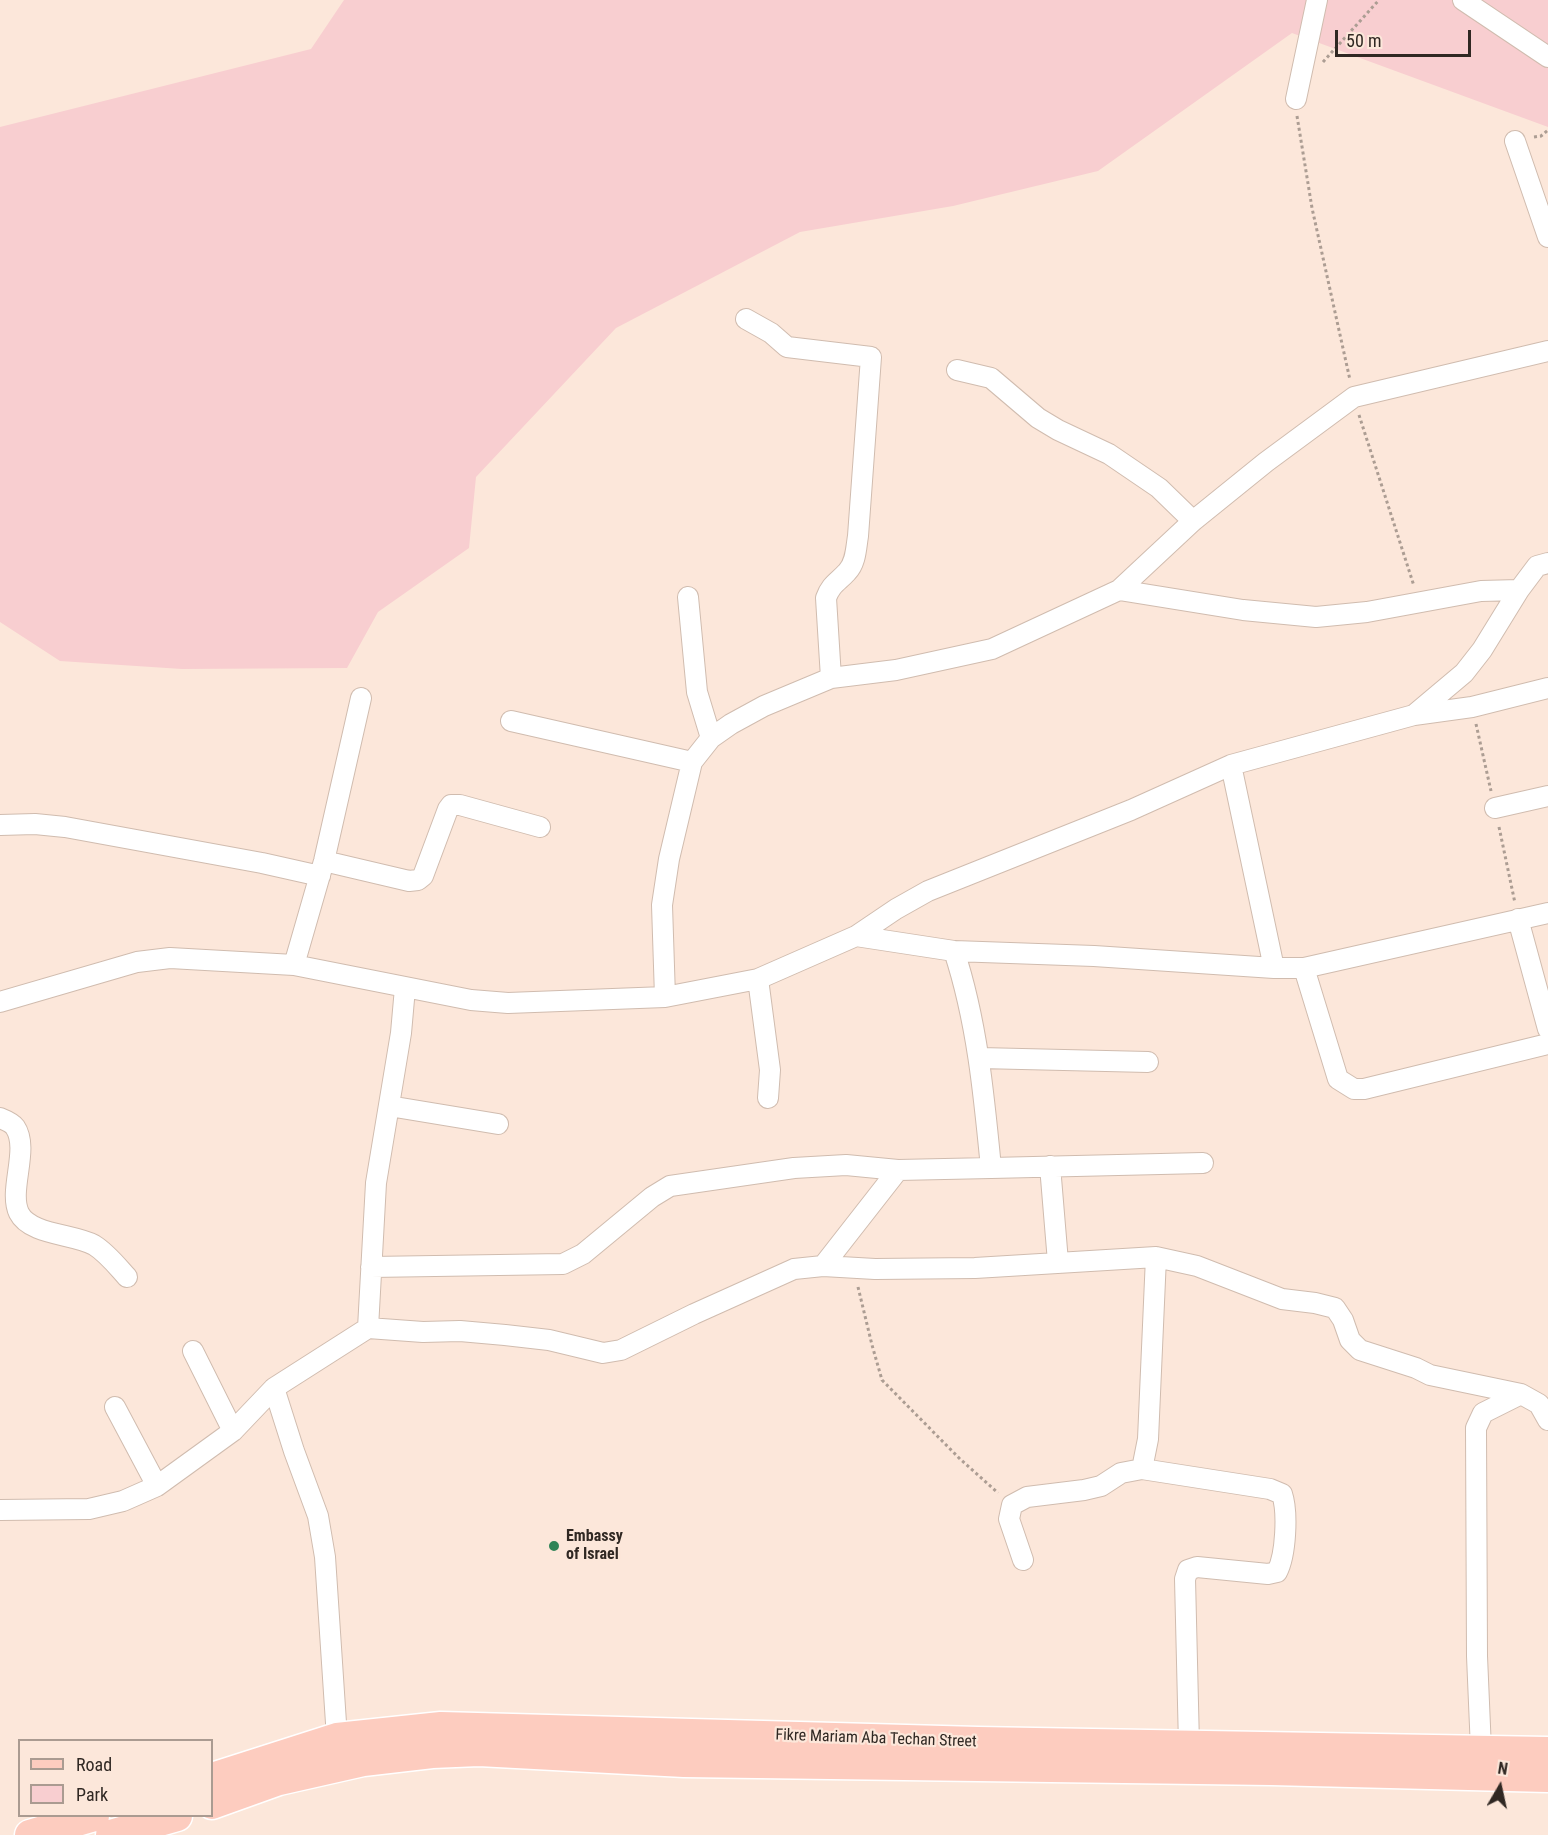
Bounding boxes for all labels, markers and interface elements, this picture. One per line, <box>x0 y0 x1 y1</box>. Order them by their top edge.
scale bar <box>1338 18 1474 56</box>
text: 50 m <box>1346 30 1381 51</box>
place label: Embassy of Israel <box>566 1527 623 1565</box>
marker: Embassy of Israel <box>547 1539 561 1553</box>
street label: Fikre Mariam Aba Techan Street <box>775 1726 977 1752</box>
legend <box>18 1739 213 1817</box>
text: Road <box>76 1754 112 1775</box>
north arrow <box>1470 1757 1530 1817</box>
text: N <box>1497 1759 1509 1779</box>
text: Park <box>76 1784 108 1805</box>

